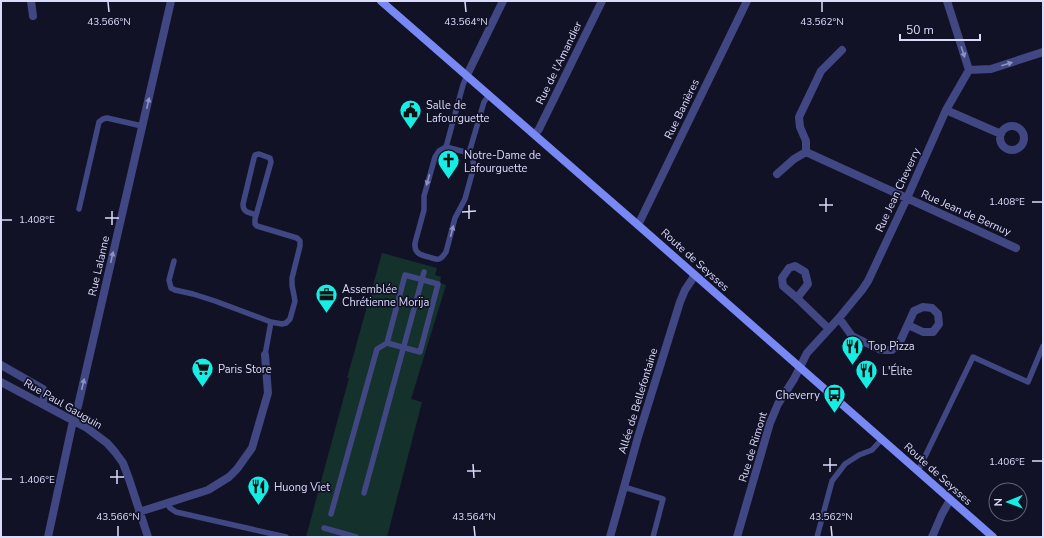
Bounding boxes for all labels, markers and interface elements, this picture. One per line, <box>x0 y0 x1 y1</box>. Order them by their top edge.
text: 43.566°N <box>87 15 131 29</box>
text: 43.564°N <box>444 15 488 29</box>
text: 43.562°N <box>800 15 844 29</box>
scale bar <box>900 16 980 42</box>
street label: Rue de l'Amandier <box>532 19 586 107</box>
text: 50 m <box>906 22 934 38</box>
one-way arrow <box>960 47 966 59</box>
one-way arrow <box>1001 61 1013 67</box>
street label: Rue Banières <box>661 76 703 142</box>
one-way arrow <box>145 97 151 109</box>
public building icon: Salle de Lafourguette <box>398 98 424 131</box>
place label: Salle de Lafourguette <box>426 98 489 126</box>
street label: Rue Jean Cheverry <box>872 145 924 235</box>
church icon: Notre-Dame de Lafourguette <box>436 148 462 181</box>
place label: Notre-Dame de Lafourguette <box>464 148 541 176</box>
one-way arrow <box>425 174 431 186</box>
street label: Rue Jean de Bernuy <box>919 186 1014 240</box>
text: 1.408°E <box>989 195 1025 209</box>
text: 1.408°E <box>19 213 55 227</box>
one-way arrow <box>449 225 455 237</box>
street label: Route de Seysses <box>658 225 732 295</box>
street label: Rue Lalanne <box>85 234 113 298</box>
one-way arrow <box>109 251 115 263</box>
office icon: Assemblée Chrétienne Morija <box>314 282 340 315</box>
place label: Assemblée Chrétienne Morija <box>342 282 429 310</box>
restaurant icon: Top Pizza <box>839 333 865 366</box>
place label: Top Pizza <box>868 339 915 354</box>
street label: Allée de Bellefontaine <box>615 346 661 456</box>
supermarket icon: Paris Store <box>190 356 216 389</box>
restaurant icon: L'Élite <box>854 358 880 391</box>
place label: Paris Store <box>218 362 272 377</box>
place label: L'Élite <box>882 363 912 379</box>
street label: Rue Paul Gauguin <box>21 375 105 433</box>
one-way arrow <box>80 377 86 389</box>
bus stop icon: Cheverry <box>822 382 848 415</box>
place label: Cheverry <box>775 388 820 403</box>
street label: Rue de Rimont <box>735 410 771 484</box>
street label: Route de Seysses <box>901 439 975 509</box>
text: 1.406°E <box>989 455 1025 469</box>
text: 1.406°E <box>19 473 55 487</box>
restaurant icon: Huong Viet <box>245 474 271 507</box>
place label: Huong Viet <box>274 480 330 495</box>
north arrow <box>988 482 1028 522</box>
text: N <box>991 498 1006 506</box>
text: 43.566°N <box>96 510 140 524</box>
text: 43.564°N <box>452 510 496 524</box>
text: 43.562°N <box>809 510 853 524</box>

